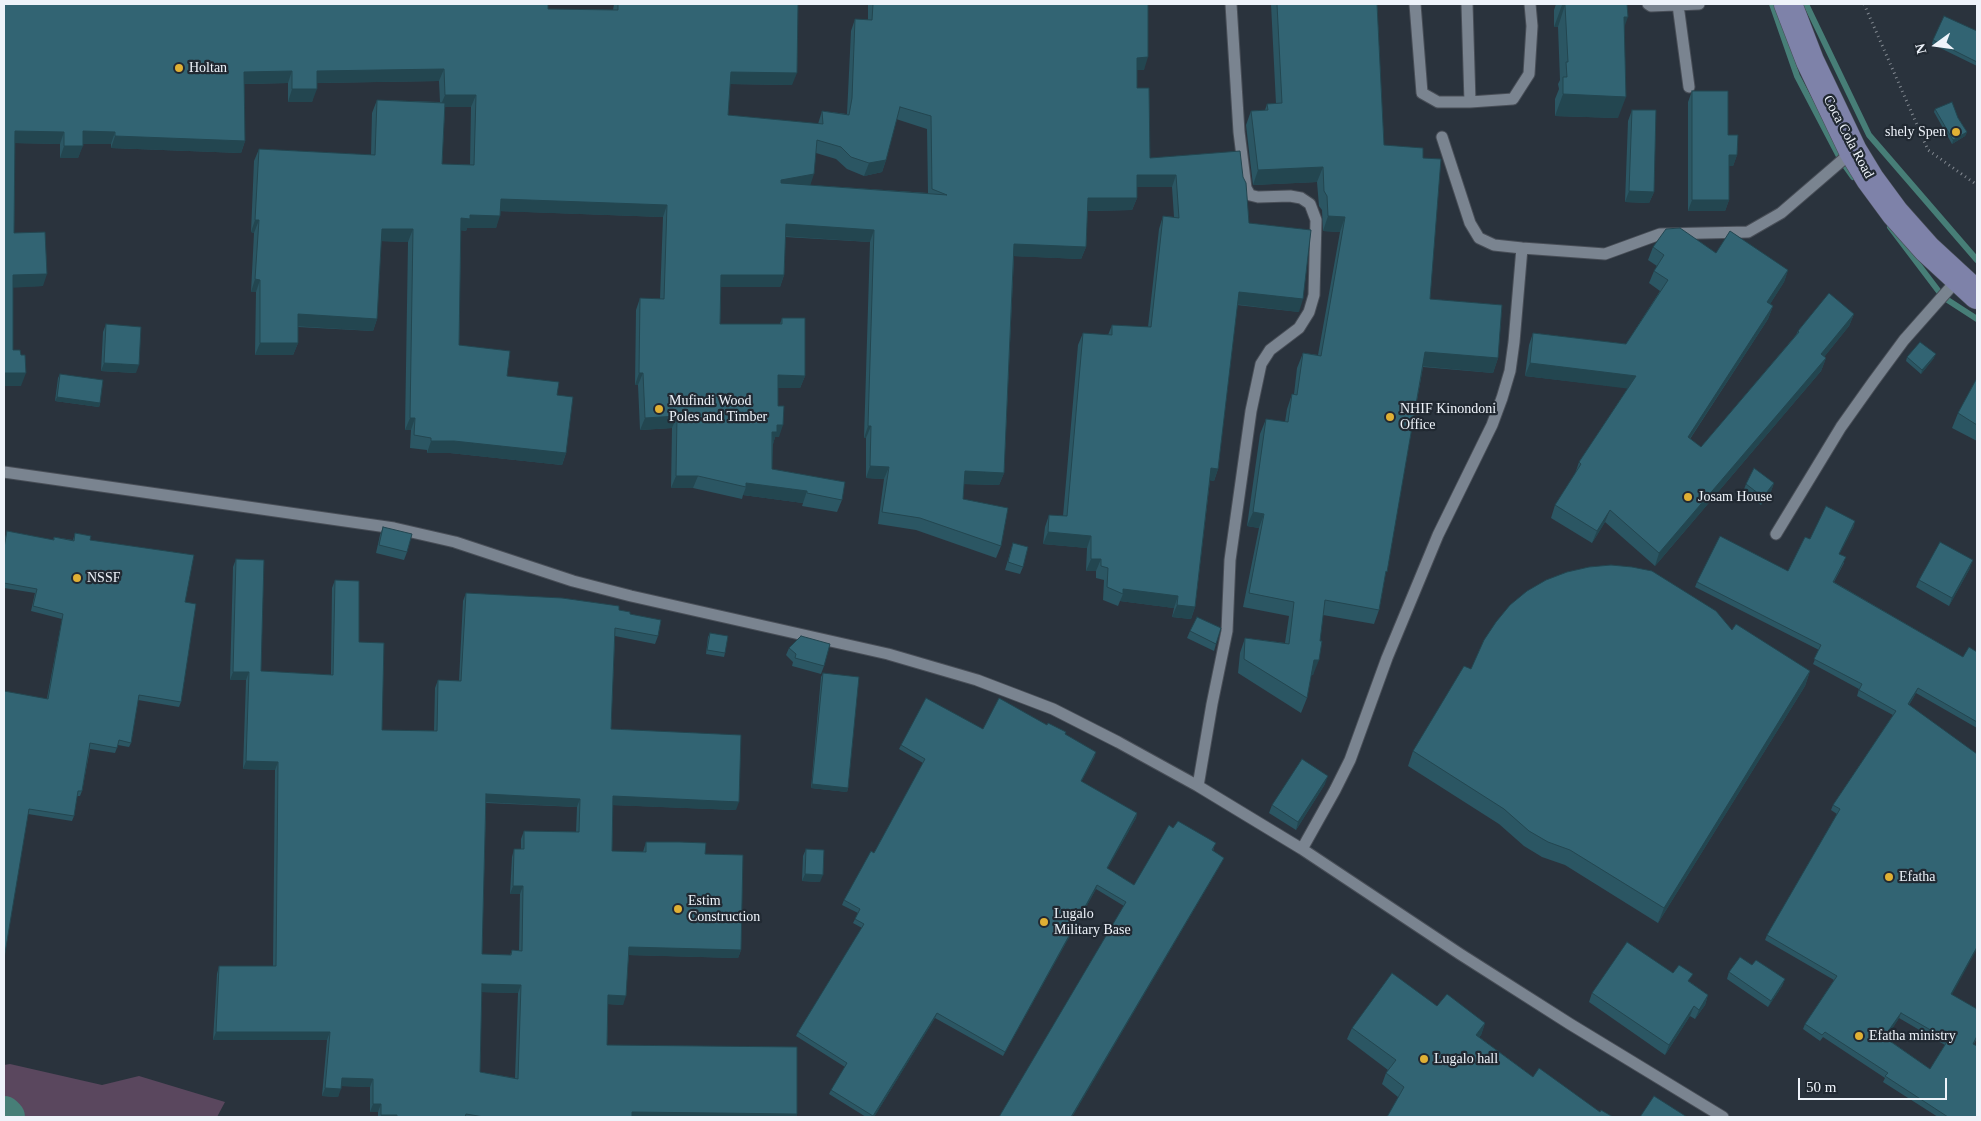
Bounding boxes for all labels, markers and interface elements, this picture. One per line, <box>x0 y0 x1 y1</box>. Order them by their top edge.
north arrow <box>1911 20 1961 70</box>
text: N <box>1912 42 1929 55</box>
place label: Holtan <box>189 60 227 76</box>
marker: Holtan <box>173 62 185 74</box>
street label: Coca Cola Road <box>1819 93 1877 181</box>
place label: shely Spen <box>1885 124 1946 140</box>
marker: shely Spen <box>1950 126 1962 138</box>
place label: Mufindi Wood Poles and Timber <box>669 393 767 426</box>
place label: NHIF Kinondoni Office <box>1400 401 1496 434</box>
marker: Mufindi Wood Poles and Timber <box>653 403 665 415</box>
marker: NHIF Kinondoni Office <box>1384 411 1396 423</box>
place label: Josam House <box>1698 489 1772 505</box>
marker: Josam House <box>1682 491 1694 503</box>
place label: NSSF <box>87 570 120 586</box>
marker: NSSF <box>71 572 83 584</box>
place label: Efatha <box>1899 869 1936 885</box>
marker: Efatha <box>1883 871 1895 883</box>
place label: Estim Construction <box>688 893 760 926</box>
marker: Estim Construction <box>672 903 684 915</box>
place label: Lugalo Military Base <box>1054 906 1131 939</box>
marker: Lugalo Military Base <box>1038 916 1050 928</box>
place label: Efatha ministry <box>1869 1028 1956 1044</box>
marker: Efatha ministry <box>1853 1030 1865 1042</box>
place label: Lugalo hall <box>1434 1051 1498 1067</box>
marker: Lugalo hall <box>1418 1053 1430 1065</box>
scale bar <box>1801 1068 1950 1100</box>
text: 50 m <box>1806 1079 1836 1095</box>

